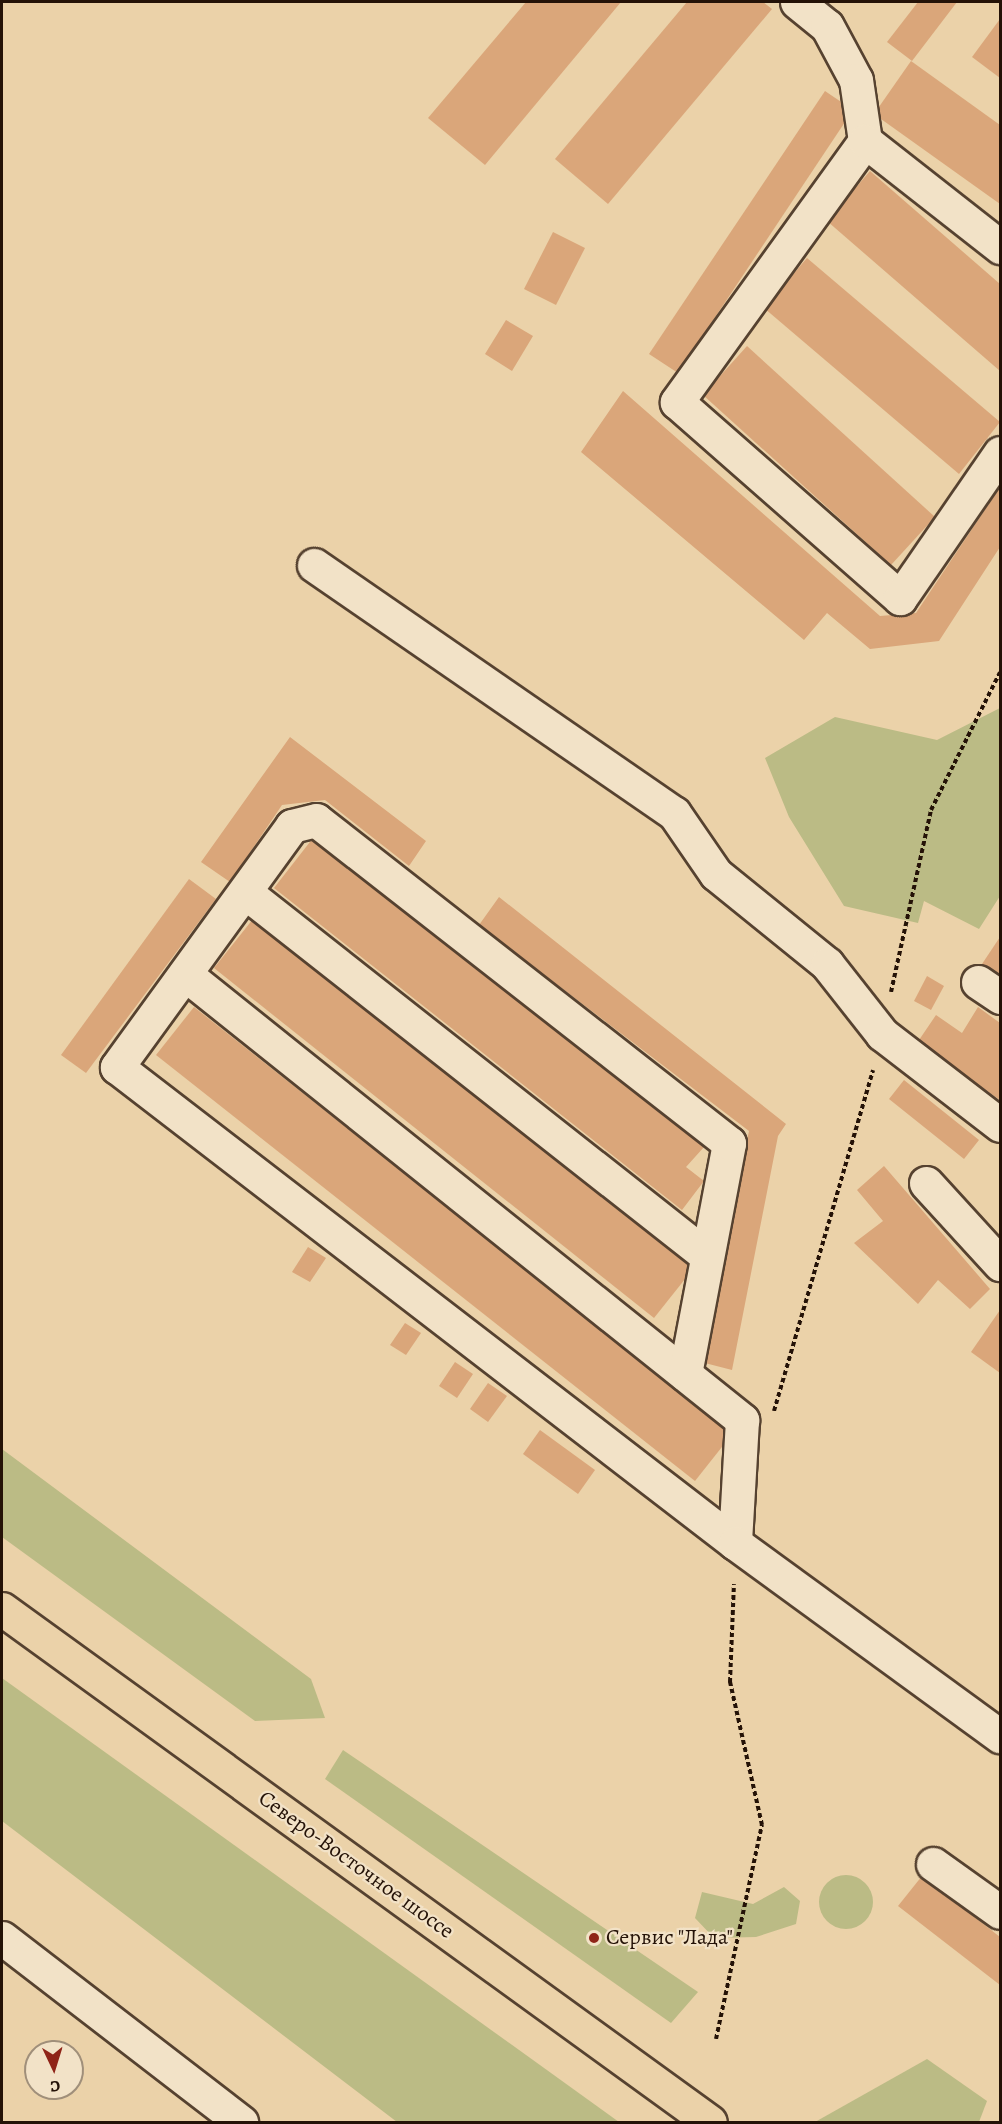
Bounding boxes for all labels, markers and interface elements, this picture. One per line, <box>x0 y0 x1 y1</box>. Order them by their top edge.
street label: Северо-Восточное шоссе <box>253 1785 459 1945</box>
place label: Сервис "Лада" <box>606 1925 733 1951</box>
marker: Сервис "Лада" <box>587 1931 601 1945</box>
north arrow <box>24 2040 84 2100</box>
text: С <box>49 2075 61 2097</box>

